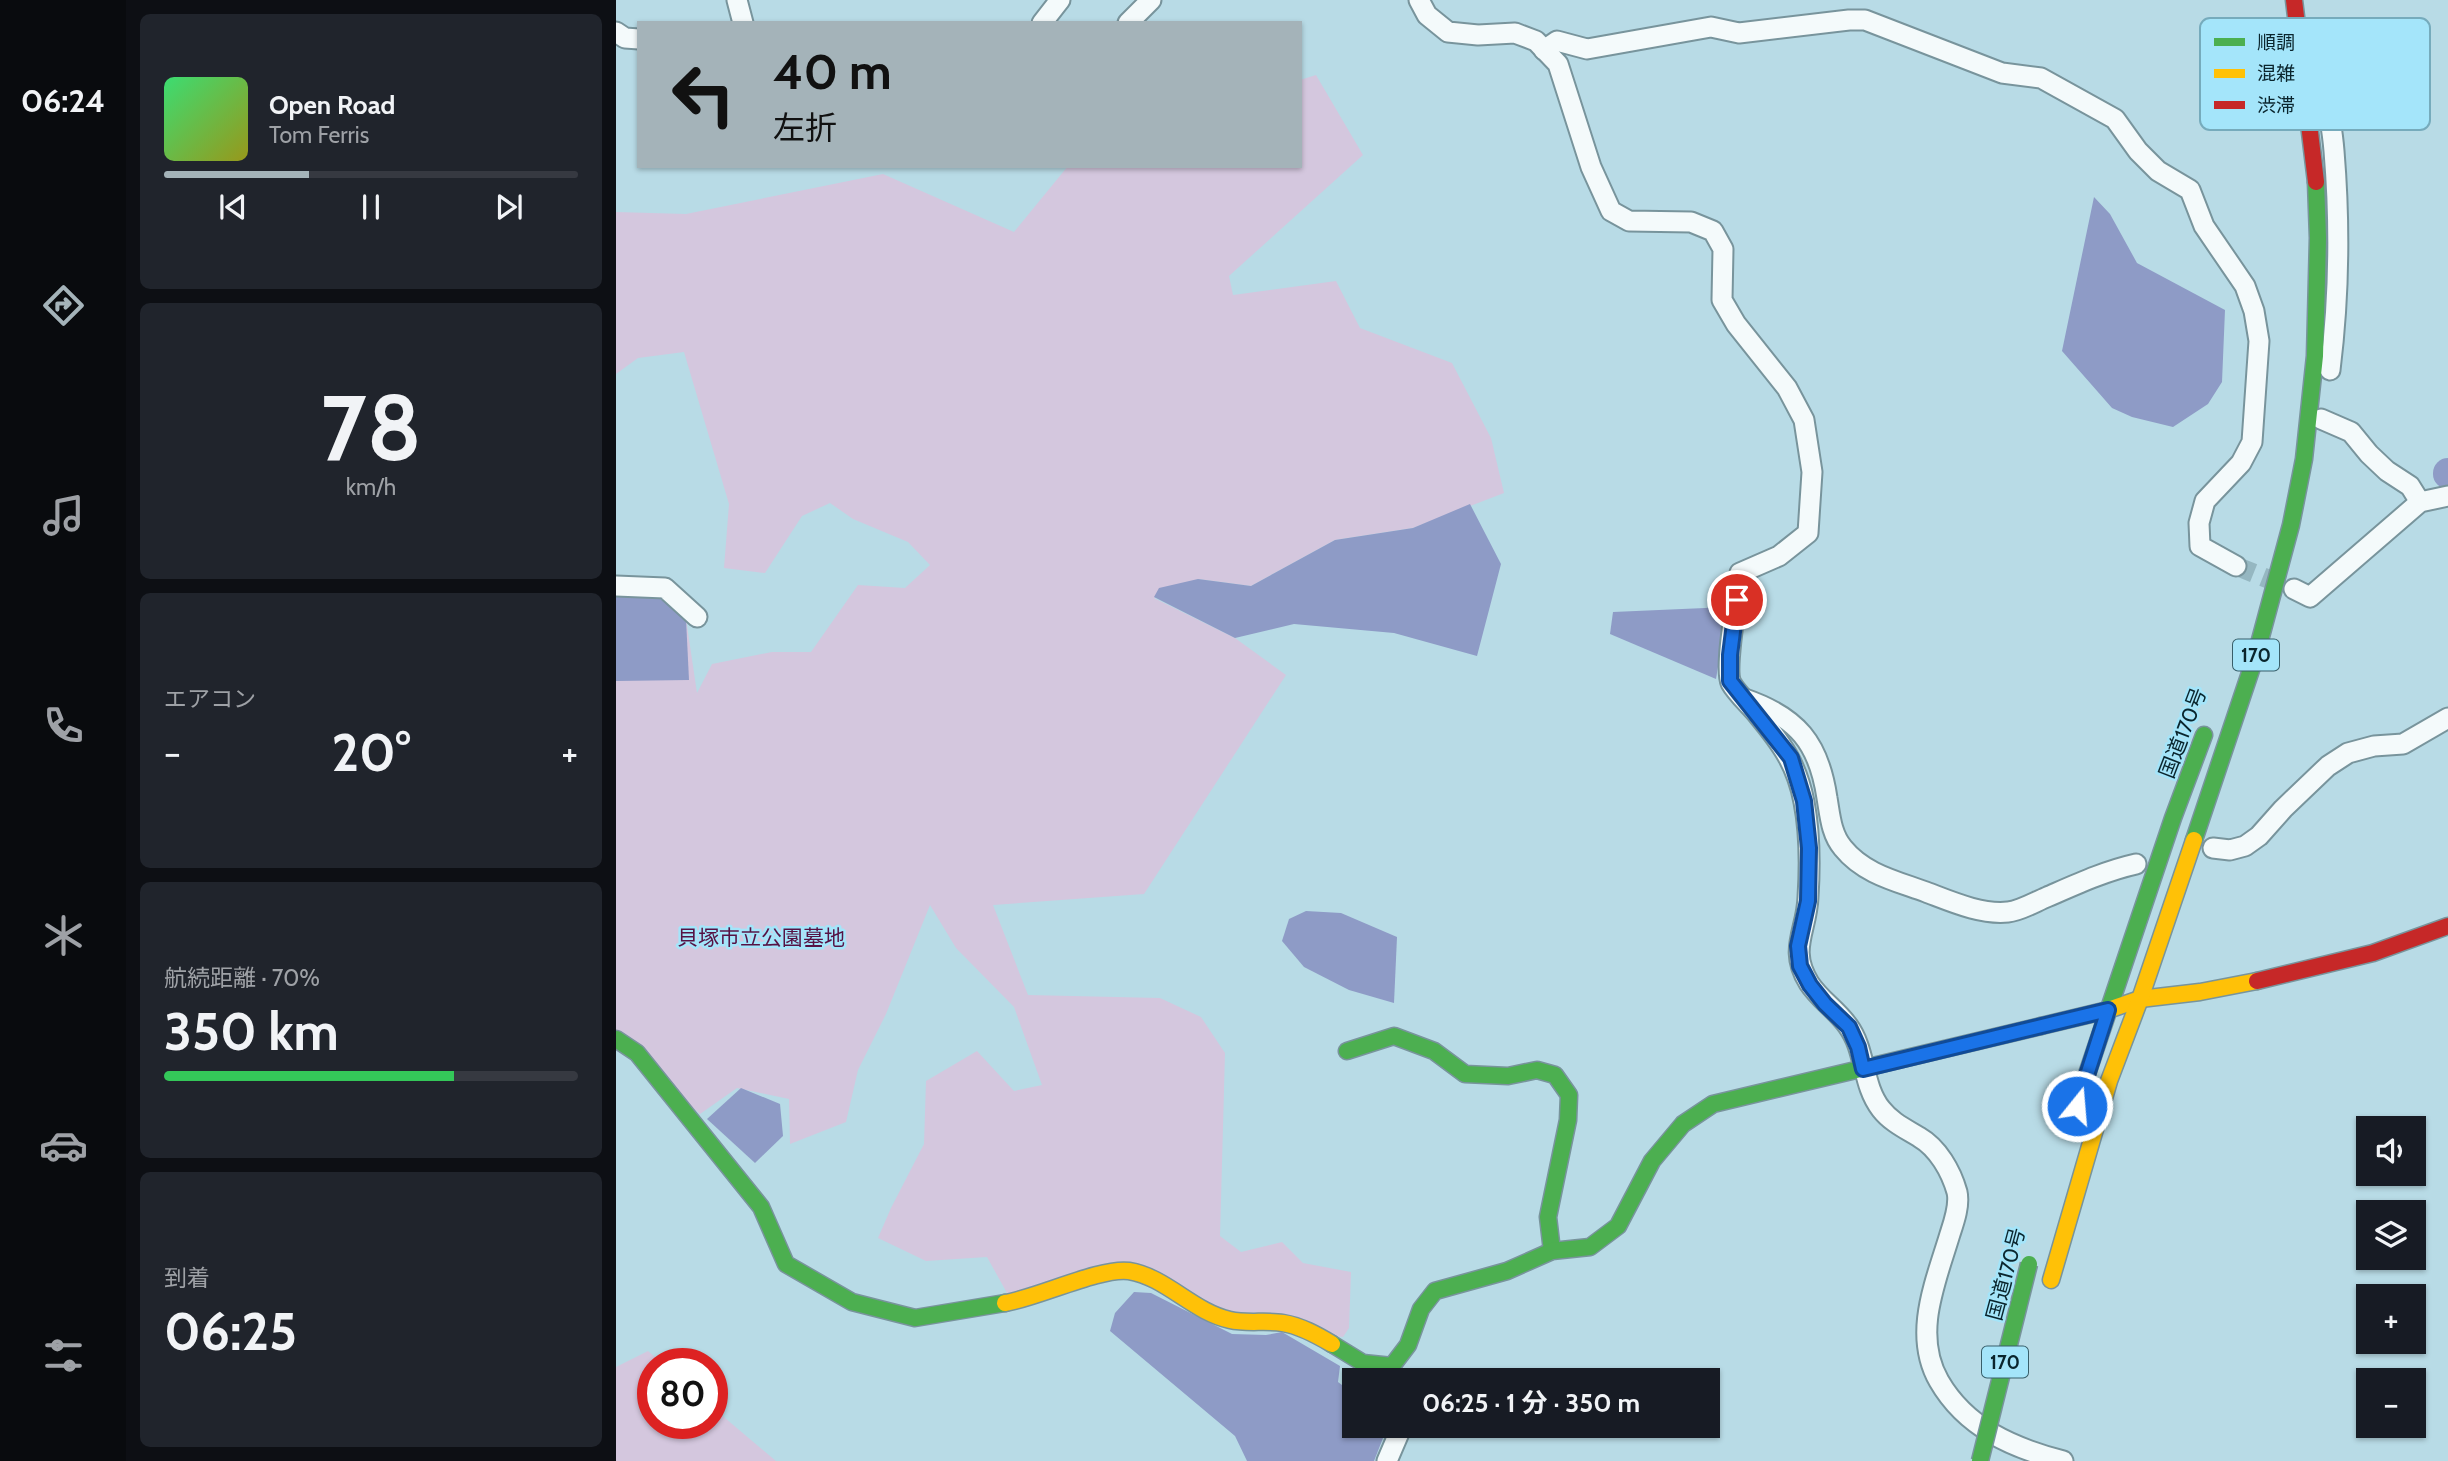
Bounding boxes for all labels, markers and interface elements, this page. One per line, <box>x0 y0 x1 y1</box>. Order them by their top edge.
legend <box>2200 18 2430 130</box>
text: 順調 <box>2257 31 2295 54</box>
text: 40 m <box>773 42 892 101</box>
icon: left <box>658 49 749 140</box>
text: 混雑 <box>2257 62 2295 85</box>
text: 06:24 <box>21 81 105 120</box>
text: Open Road <box>269 89 395 121</box>
text: 渋滞 <box>2257 94 2295 117</box>
text: 左折 <box>773 108 837 147</box>
text: Tom Ferris <box>269 121 369 149</box>
icon: previous <box>214 188 252 226</box>
icon: pause <box>352 188 390 226</box>
icon: next <box>490 188 528 226</box>
icon: directions <box>39 281 88 330</box>
text: 78 <box>320 372 422 483</box>
text: km/h <box>346 473 396 501</box>
icon: music <box>39 491 88 540</box>
pin <box>1707 570 1767 630</box>
icon: arrive <box>1718 581 1756 619</box>
road number: 170 <box>2233 640 2279 670</box>
street label: 国道170号 <box>2154 684 2211 782</box>
text: エアコン <box>164 685 256 713</box>
icon: phone <box>39 701 88 750</box>
text: 20° <box>331 721 411 784</box>
text: − <box>164 729 181 776</box>
text: + <box>561 729 578 776</box>
icon: climate <box>39 911 88 960</box>
park label: 貝塚市立公園墓地 <box>677 925 845 950</box>
text: 航続距離 · 70% <box>164 964 320 992</box>
text: 350 km <box>164 1000 339 1063</box>
position arrow <box>2040 1069 2114 1143</box>
map controls <box>2356 1116 2426 1438</box>
button: sound <box>2356 1116 2426 1186</box>
icon: car <box>39 1121 88 1170</box>
button: layers <box>2356 1200 2426 1270</box>
street label: 国道170号 <box>1981 1225 2030 1323</box>
text: 到着 <box>164 1264 210 1292</box>
button: + <box>2356 1284 2426 1354</box>
text: 06:25 <box>164 1300 297 1363</box>
icon: filters <box>39 1331 88 1380</box>
road number: 170 <box>1982 1346 2028 1378</box>
speed limit sign: 80 <box>637 1348 728 1439</box>
button: − <box>2356 1368 2426 1438</box>
text: 06:25 · 1 分 · 350 m <box>1422 1387 1640 1419</box>

